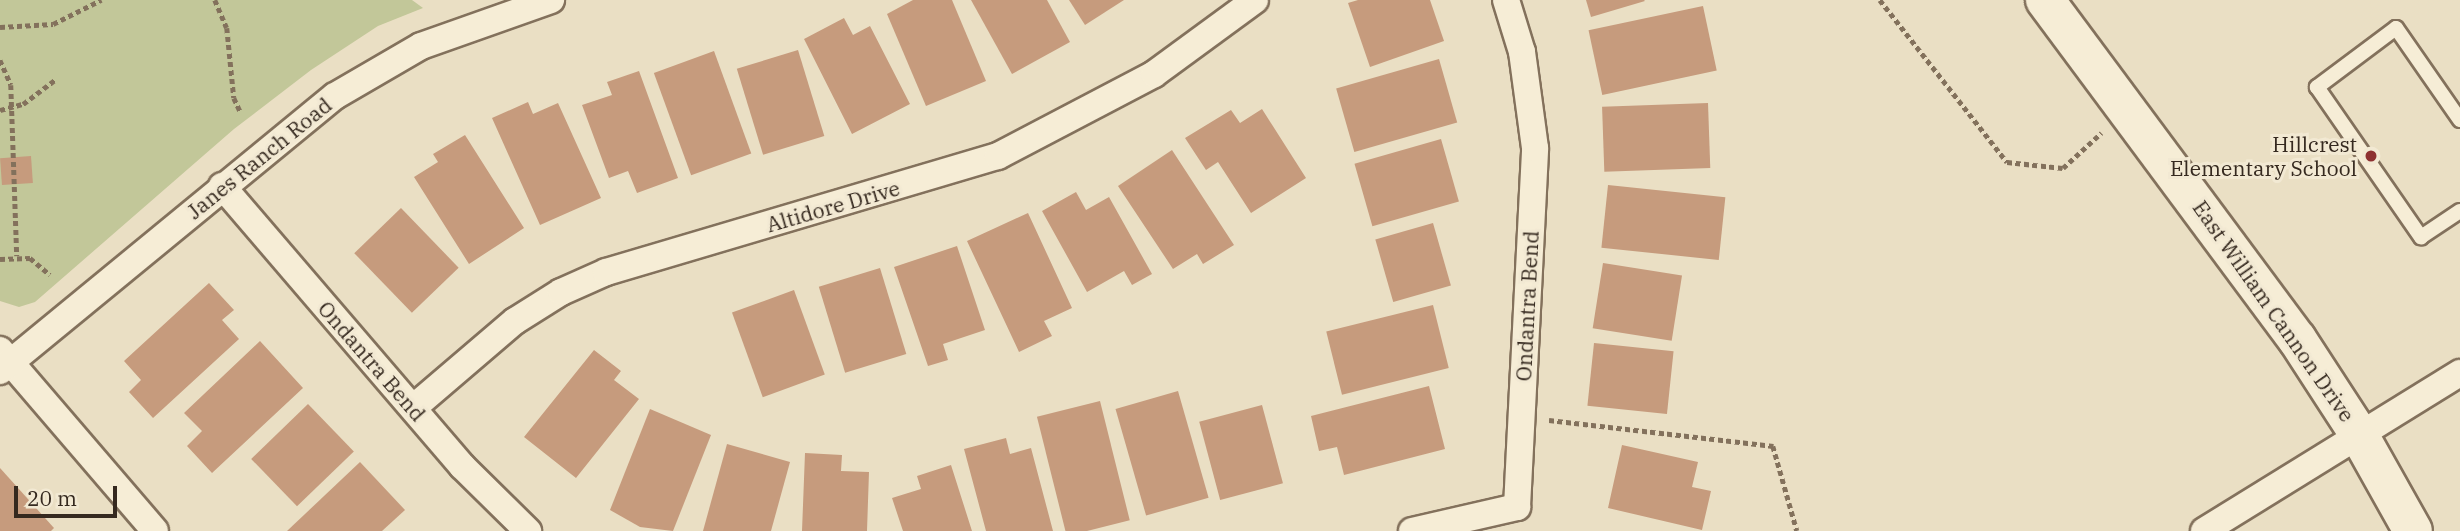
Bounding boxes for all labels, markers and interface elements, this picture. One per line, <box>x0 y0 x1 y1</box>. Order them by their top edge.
street label: Janes Ranch Road <box>182 92 336 224</box>
place label: Hillcrest Elementary School <box>2170 131 2357 181</box>
marker: Hillcrest Elementary School <box>2363 148 2379 164</box>
street label: Altidore Drive <box>763 175 903 237</box>
street label: East William Cannon Drive <box>2188 195 2360 427</box>
street label: Ondantra Bend <box>1510 230 1544 382</box>
street label: Ondantra Bend <box>313 296 431 426</box>
scale bar <box>18 472 121 516</box>
text: 20 m <box>27 484 77 512</box>

